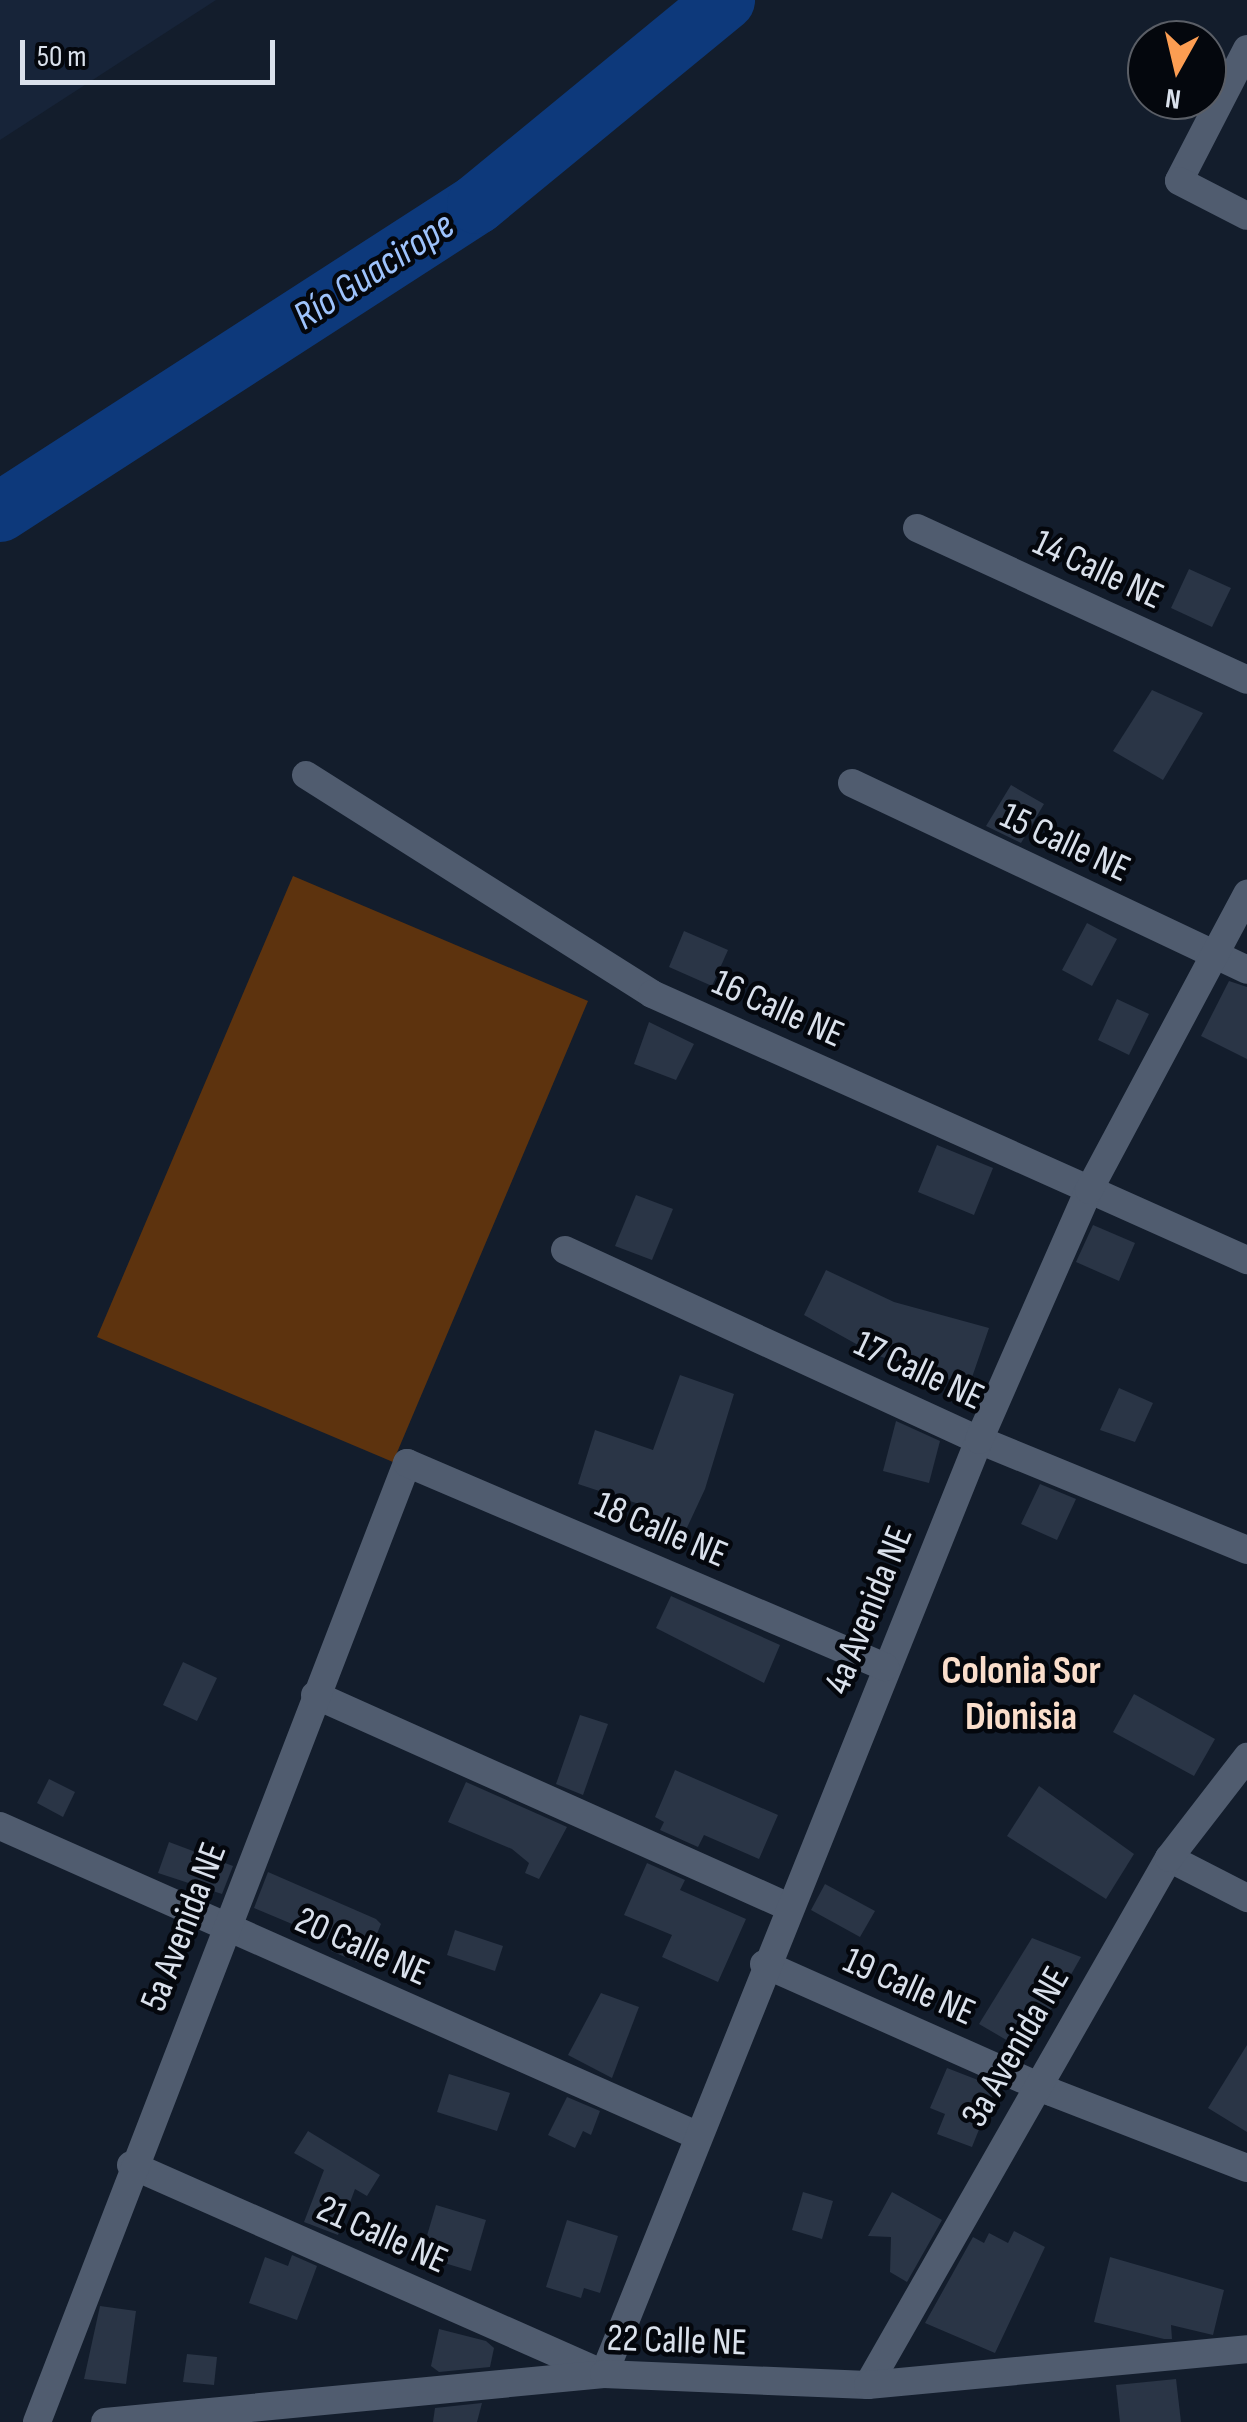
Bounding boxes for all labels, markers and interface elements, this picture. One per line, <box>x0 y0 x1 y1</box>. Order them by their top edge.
scale bar <box>25 20 280 82</box>
north arrow <box>1127 20 1227 120</box>
text: 50 m <box>37 39 86 75</box>
text: N <box>1163 81 1183 116</box>
water label: Río Guacirope <box>285 201 463 341</box>
street label: 14 Calle NE <box>1026 520 1170 620</box>
street label: 15 Calle NE <box>993 793 1137 893</box>
street label: 16 Calle NE <box>705 960 851 1058</box>
street label: 17 Calle NE <box>847 1321 991 1421</box>
street label: 18 Calle NE <box>588 1482 734 1578</box>
street label: 4a Avenida NE <box>815 1519 923 1701</box>
district label: Colonia Sor Dionisia <box>941 1647 1101 1741</box>
street label: 5a Avenida NE <box>131 1837 237 2017</box>
street label: 20 Calle NE <box>288 1897 436 1997</box>
street label: 19 Calle NE <box>836 1938 982 2036</box>
street label: 3a Avenida NE <box>952 1959 1080 2135</box>
street label: 21 Calle NE <box>310 2186 454 2284</box>
street label: 22 Calle NE <box>606 2316 748 2366</box>

